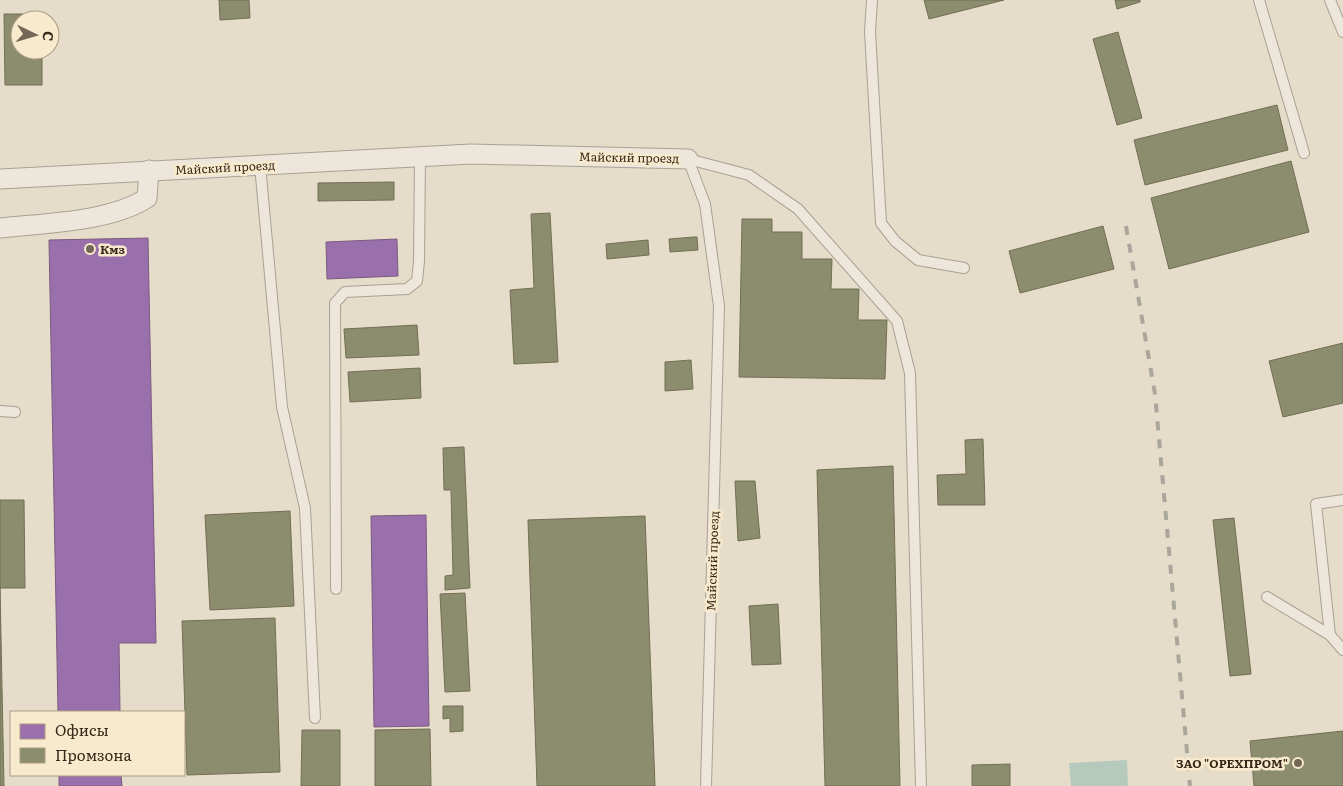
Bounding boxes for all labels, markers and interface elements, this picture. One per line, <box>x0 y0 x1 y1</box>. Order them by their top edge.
north arrow <box>10 10 60 60</box>
text: С <box>39 30 59 42</box>
street label: Майский проезд <box>579 147 679 167</box>
street label: Майский проезд <box>174 155 276 179</box>
place label: Кмз <box>100 240 125 258</box>
marker: Кмз <box>84 243 96 255</box>
street label: Майский проезд <box>701 511 723 611</box>
legend <box>10 711 185 776</box>
text: Офисы <box>55 718 109 741</box>
text: Промзона <box>55 743 133 766</box>
place label: ЗАО "ОРЕХПРОМ" <box>1176 754 1288 772</box>
marker: ЗАО "ОРЕХПРОМ" <box>1292 757 1304 769</box>

